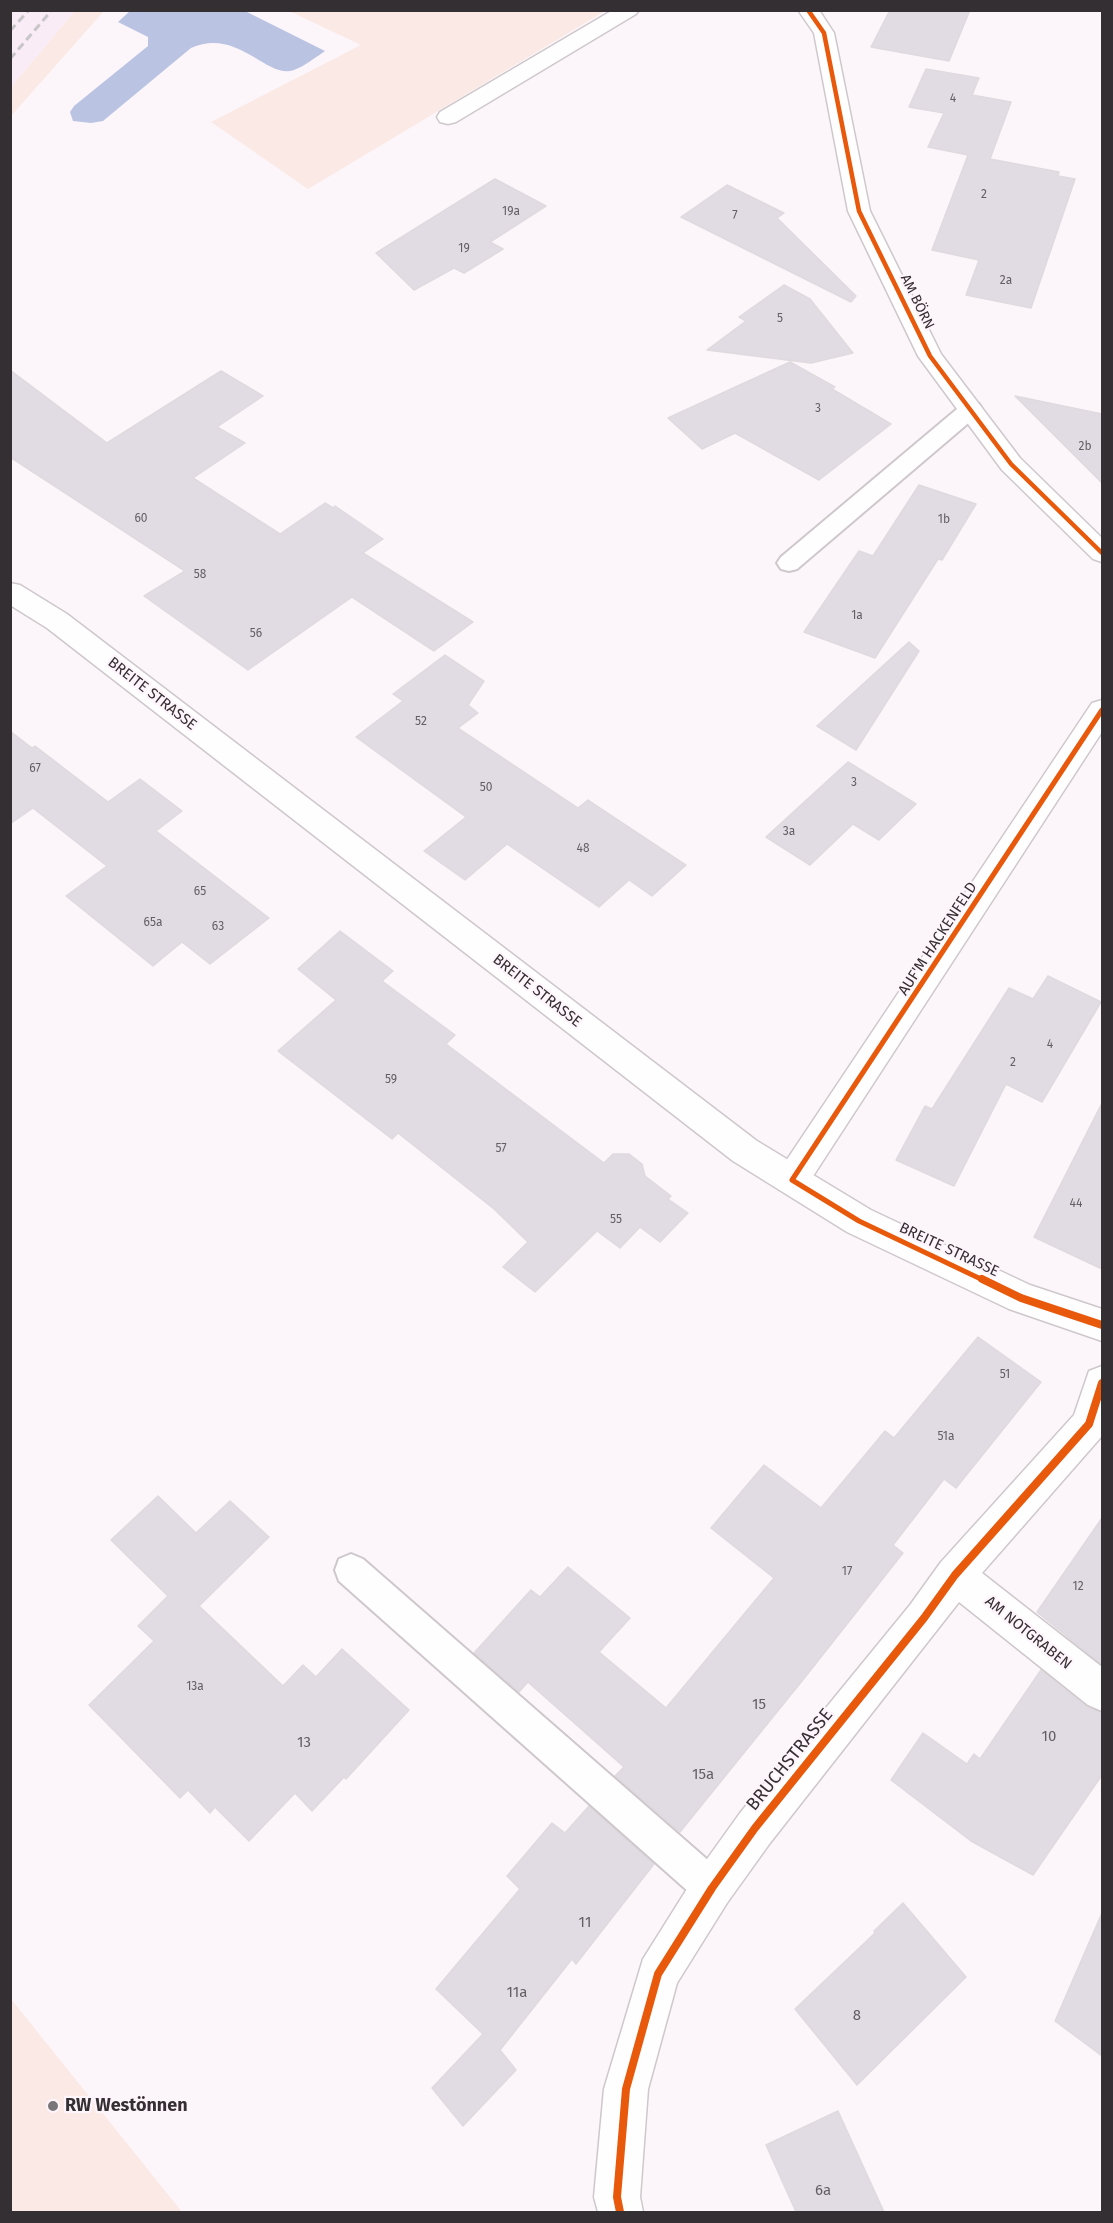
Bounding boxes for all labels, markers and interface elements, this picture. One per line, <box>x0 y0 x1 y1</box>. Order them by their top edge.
house number: 4 <box>950 92 956 106</box>
house number: 2 <box>981 188 987 202</box>
house number: 19a <box>502 205 520 219</box>
house number: 7 <box>732 209 738 223</box>
house number: 19 <box>458 242 470 256</box>
street label: AM BÖRN <box>897 272 937 332</box>
house number: 2a <box>1000 274 1012 288</box>
house number: 5 <box>777 312 783 326</box>
house number: 3 <box>815 402 821 416</box>
house number: 2b <box>1078 440 1092 454</box>
house number: 60 <box>134 512 148 526</box>
house number: 1b <box>938 513 950 527</box>
house number: 58 <box>194 568 206 582</box>
house number: 1a <box>851 609 863 623</box>
house number: 56 <box>250 627 262 641</box>
street label: BREITE STRASSE <box>104 654 200 734</box>
house number: 52 <box>415 715 427 729</box>
house number: 67 <box>29 762 41 776</box>
house number: 3 <box>851 776 857 790</box>
house number: 50 <box>480 781 492 795</box>
house number: 3a <box>783 825 795 839</box>
house number: 48 <box>577 842 589 856</box>
street label: AUF'M HACKENFELD <box>895 879 981 999</box>
house number: 65 <box>194 885 206 899</box>
house number: 65a <box>144 916 162 930</box>
house number: 63 <box>212 920 224 934</box>
street label: BREITE STRASSE <box>489 951 585 1031</box>
house number: 4 <box>1047 1038 1053 1052</box>
house number: 2 <box>1010 1056 1016 1070</box>
house number: 59 <box>385 1073 397 1087</box>
house number: 57 <box>495 1142 507 1156</box>
house number: 44 <box>1070 1197 1082 1211</box>
house number: 55 <box>610 1213 622 1227</box>
street label: BREITE STRASSE <box>896 1219 1002 1281</box>
house number: 51 <box>1000 1368 1010 1382</box>
house number: 51a <box>937 1430 955 1444</box>
house number: 17 <box>842 1565 852 1579</box>
house number: 12 <box>1072 1580 1084 1594</box>
street label: AM NOTGRABEN <box>981 1593 1075 1673</box>
house number: 13a <box>186 1680 204 1694</box>
house number: 15 <box>752 1696 766 1714</box>
street label: BRUCHSTRASSE <box>742 1705 838 1815</box>
house number: 10 <box>1042 1728 1056 1746</box>
house number: 13 <box>297 1734 311 1752</box>
house number: 15a <box>692 1766 714 1784</box>
house number: 11 <box>579 1914 591 1932</box>
house number: 11a <box>507 1984 527 2002</box>
house number: 8 <box>853 2007 861 2025</box>
place label: RW Westönnen <box>65 2095 188 2117</box>
marker: RW Westönnen <box>46 2099 60 2113</box>
house number: 6a <box>815 2182 831 2200</box>

